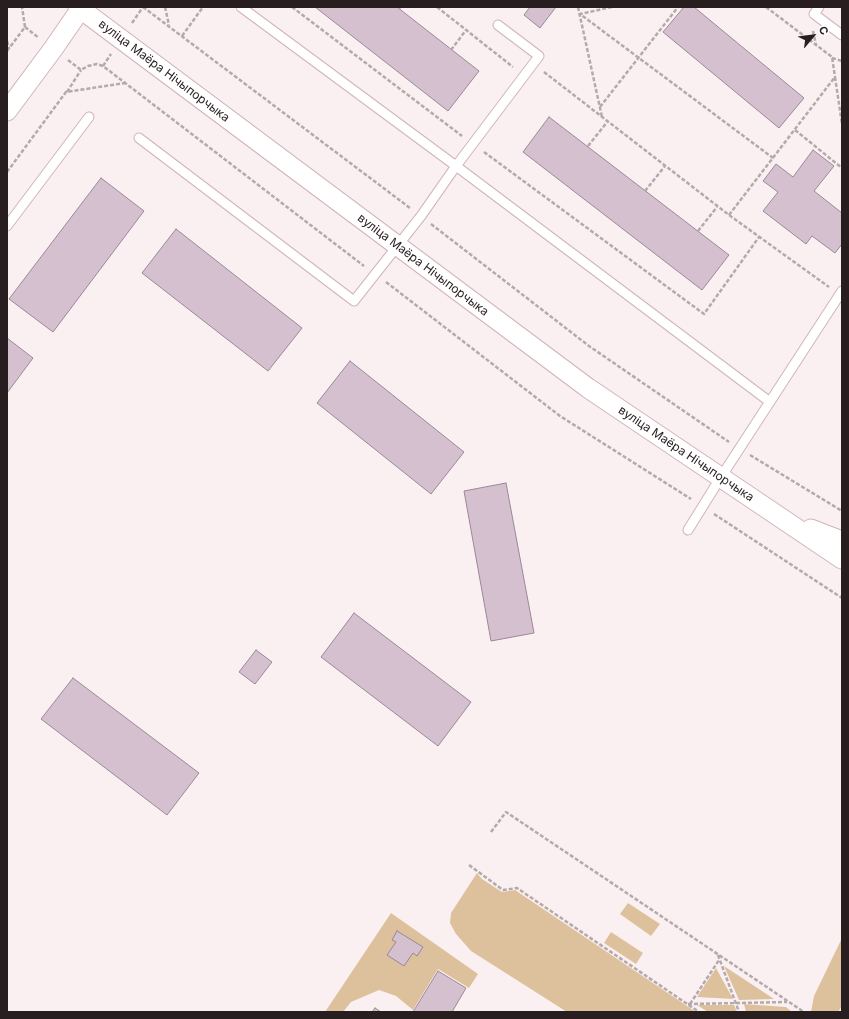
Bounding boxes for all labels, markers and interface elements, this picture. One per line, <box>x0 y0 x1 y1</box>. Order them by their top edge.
north arrow <box>793 16 833 56</box>
street label: вуліца Маёра Нічыпорчыка <box>96 17 232 125</box>
text: С <box>816 23 832 37</box>
street label: вуліца Маёра Нічыпорчыка <box>355 211 491 319</box>
street label: вуліца Маёра Нічыпорчыка <box>615 403 757 505</box>

